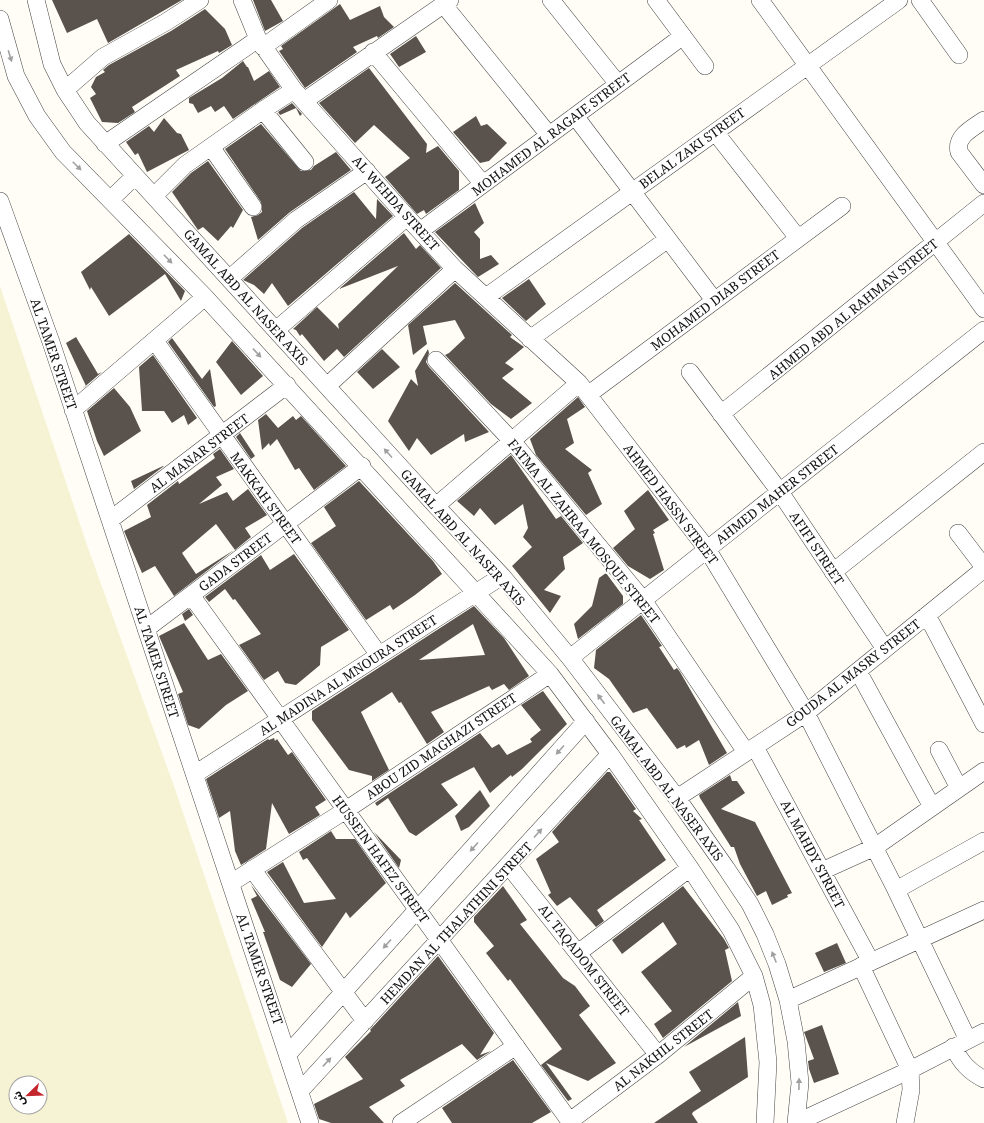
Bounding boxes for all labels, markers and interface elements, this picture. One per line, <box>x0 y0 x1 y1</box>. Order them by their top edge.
one-way arrow <box>7 51 13 63</box>
street label: MOHAMED AL RAGAIE STREET <box>468 68 634 200</box>
street label: BELAL ZAKI STREET <box>635 103 749 193</box>
street label: AL WEHDA STREET <box>349 152 443 254</box>
one-way arrow <box>72 161 82 171</box>
street label: GAMAL ABD AL NASER AXIS <box>180 225 312 369</box>
street label: AHMED ABD AL RAHMAN STREET <box>764 235 942 383</box>
street label: MOHAMED DIAB STREET <box>647 245 783 354</box>
one-way arrow <box>163 254 173 264</box>
street label: AL TAMER STREET <box>26 296 82 412</box>
one-way arrow <box>253 348 262 358</box>
street label: AL MANAR STREET <box>145 410 253 496</box>
street label: FATMA AL ZAHRAA MOSQUE STREET <box>504 435 664 627</box>
street label: AHMED HASSN STREET <box>620 440 722 568</box>
street label: AHMED MAHER STREET <box>712 440 842 548</box>
street label: MAKKAH STREET <box>226 448 306 548</box>
one-way arrow <box>383 448 392 458</box>
street label: GAMAL ABD AL NASER AXIS <box>397 465 529 609</box>
street label: AFIFI STREET <box>786 508 848 588</box>
street label: GADA STREET <box>195 528 275 596</box>
street label: AL TAMER STREET <box>130 604 184 720</box>
street label: AL MADINA AL MNOURA STREET <box>255 611 441 739</box>
street label: GOUDA AL MASRY STREET <box>782 615 924 731</box>
street label: ABOU ZID MAGHAZI STREET <box>362 689 520 803</box>
one-way arrow <box>597 694 605 705</box>
street label: GAMAL ABD AL NASER AXIS <box>606 711 728 865</box>
one-way arrow <box>555 745 565 755</box>
street label: HUSSEIN HAFEZ STREET <box>329 792 433 926</box>
street label: AL MAHDY STREET <box>777 797 849 911</box>
one-way arrow <box>534 828 543 838</box>
street label: HEMDAN AL THALATHINI STREET <box>376 838 536 1008</box>
one-way arrow <box>469 842 478 853</box>
street label: AL TAQADOM STREET <box>535 900 633 1020</box>
street label: AL TAMER STREET <box>232 911 288 1027</box>
one-way arrow <box>382 939 392 949</box>
one-way arrow <box>771 951 777 963</box>
street label: AL NAKHIL STREET <box>609 1005 717 1095</box>
one-way arrow <box>322 1057 331 1067</box>
north arrow <box>8 1075 48 1115</box>
one-way arrow <box>796 1078 803 1090</box>
text: ش <box>8 1089 28 1109</box>

